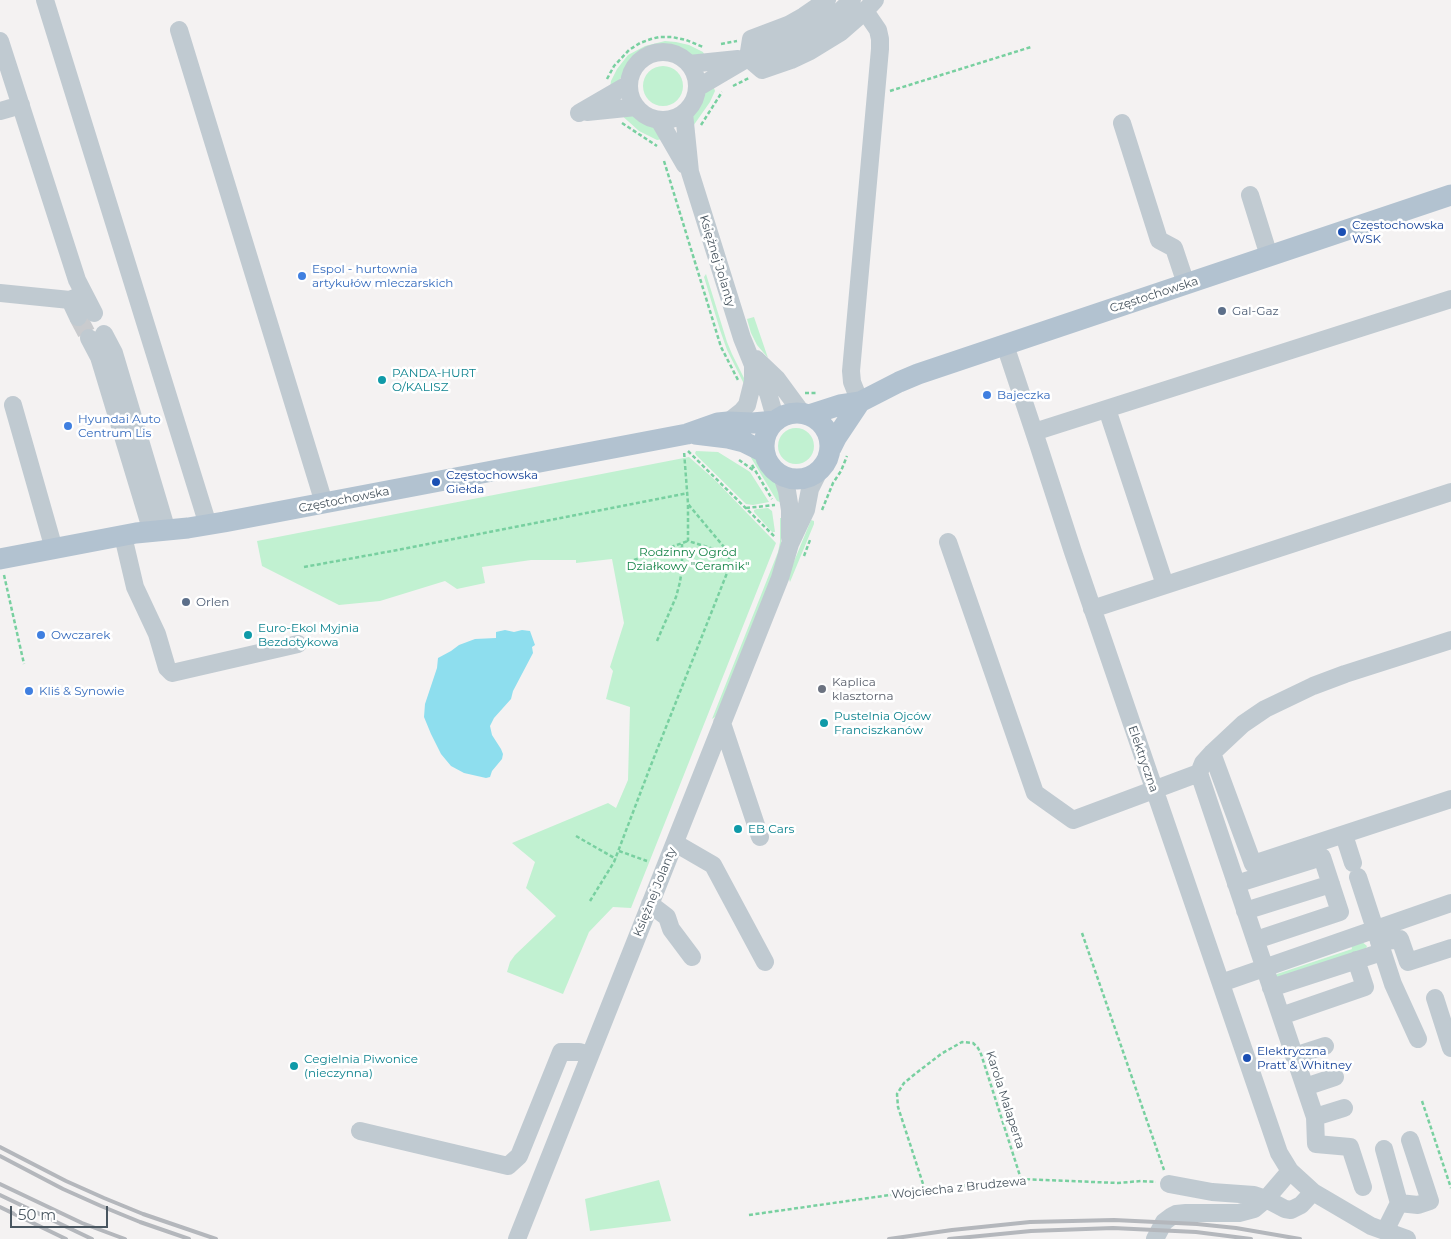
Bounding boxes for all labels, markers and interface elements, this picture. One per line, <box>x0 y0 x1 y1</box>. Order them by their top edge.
street label: Księżnej Jolanty <box>696 213 738 309</box>
place label: Częstochowska WSK <box>1352 218 1444 246</box>
marker: Częstochowska WSK <box>1336 226 1348 238</box>
place label: Espol - hurtownia artykułów mleczarskich <box>312 262 453 290</box>
marker: Espol - hurtownia artykułów mleczarskich <box>296 270 308 282</box>
street label: Częstochowska <box>1108 274 1200 316</box>
place label: Gal-Gaz <box>1232 304 1279 318</box>
marker: Gal-Gaz <box>1216 305 1228 317</box>
place label: PANDA-HURT O/KALISZ <box>392 366 476 394</box>
marker: PANDA-HURT O/KALISZ <box>376 374 388 386</box>
place label: Bajeczka <box>997 388 1051 402</box>
marker: Bajeczka <box>981 389 993 401</box>
place label: Hyundai Auto Centrum Lis <box>78 412 161 440</box>
marker: Hyundai Auto Centrum Lis <box>62 420 74 432</box>
place label: Częstochowska Giełda <box>446 468 538 496</box>
marker: Częstochowska Giełda <box>430 476 442 488</box>
street label: Częstochowska <box>297 484 391 516</box>
park label: Rodzinny Ogród Działkowy "Ceramik" <box>627 545 749 573</box>
place label: Orlen <box>196 595 229 609</box>
marker: Orlen <box>180 596 192 608</box>
place label: Euro-Ekol Myjnia Bezdotykowa <box>258 621 359 649</box>
place label: Owczarek <box>51 628 110 642</box>
marker: Owczarek <box>35 629 47 641</box>
marker: Euro-Ekol Myjnia Bezdotykowa <box>242 629 254 641</box>
place label: Kaplica klasztorna <box>832 675 894 703</box>
marker: Kaplica klasztorna <box>816 683 828 695</box>
place label: Kliś & Synowie <box>39 684 125 698</box>
marker: Kliś & Synowie <box>23 685 35 697</box>
place label: Pustelnia Ojców Franciszkanów <box>834 709 931 737</box>
marker: Pustelnia Ojców Franciszkanów <box>818 717 830 729</box>
street label: Elektryczna <box>1125 724 1161 794</box>
place label: EB Cars <box>748 822 794 836</box>
marker: EB Cars <box>732 823 744 835</box>
street label: Księżnej Jolanty <box>630 845 680 939</box>
place label: Elektryczna Pratt & Whitney <box>1257 1044 1352 1072</box>
street label: Karola Malaperta <box>982 1049 1028 1151</box>
place label: Cegielnia Piwonice (nieczynna) <box>304 1052 418 1080</box>
marker: Elektryczna Pratt & Whitney <box>1241 1052 1253 1064</box>
marker: Cegielnia Piwonice (nieczynna) <box>288 1060 300 1072</box>
street label: Wojciecha z Brudzewa <box>891 1174 1027 1202</box>
scale bar <box>12 1196 110 1228</box>
text: 50 m <box>18 1205 56 1224</box>

